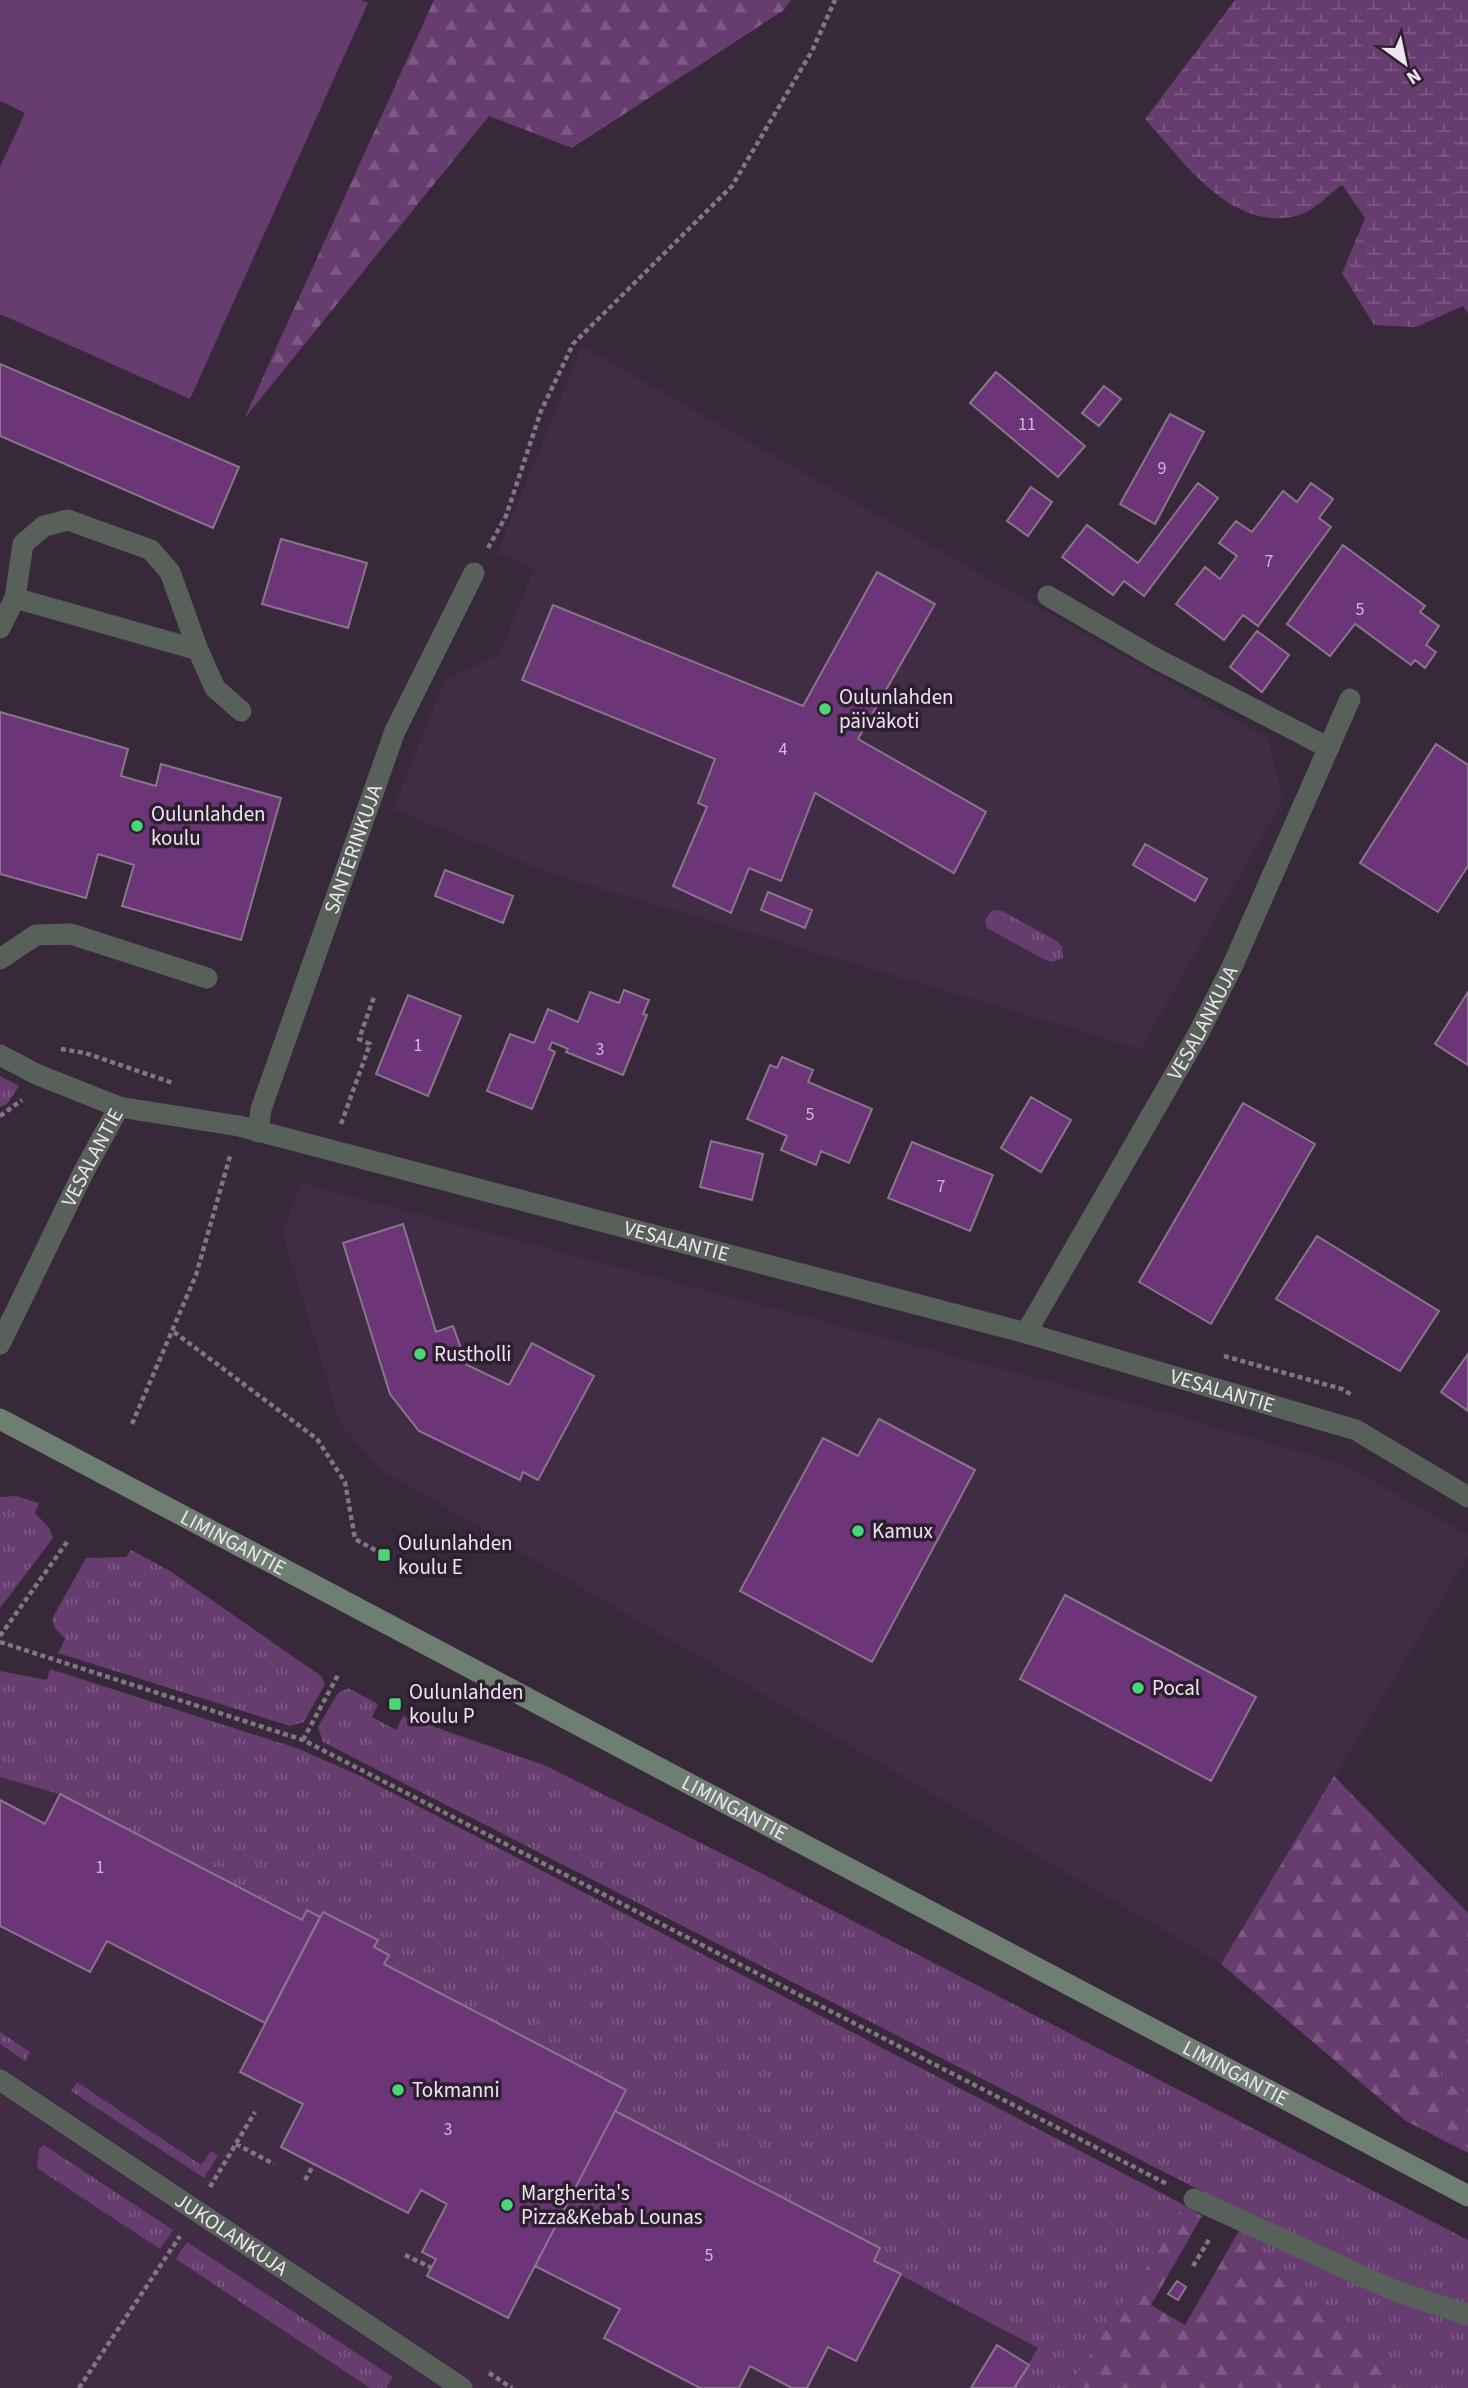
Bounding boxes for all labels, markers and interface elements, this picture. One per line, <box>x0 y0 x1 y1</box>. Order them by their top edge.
north arrow <box>1370 28 1440 98</box>
text: N <box>1401 61 1426 91</box>
house number: 11 <box>1018 412 1036 437</box>
house number: 9 <box>1158 456 1167 481</box>
house number: 7 <box>1265 549 1274 574</box>
house number: 5 <box>1356 597 1365 622</box>
place label: Oulunlahden päiväkoti <box>839 682 954 736</box>
marker: Oulunlahden päiväkoti <box>817 701 833 717</box>
house number: 4 <box>779 737 788 762</box>
street label: SANTERINKUJA <box>316 780 390 918</box>
place label: Oulunlahden koulu <box>151 799 266 853</box>
marker: Oulunlahden koulu <box>129 818 145 834</box>
street label: VESALANKUJA <box>1160 960 1246 1086</box>
house number: 1 <box>414 1033 422 1058</box>
house number: 3 <box>596 1037 605 1062</box>
house number: 5 <box>806 1102 815 1127</box>
street label: VESALANTIE <box>54 1103 131 1212</box>
house number: 7 <box>937 1174 946 1199</box>
street label: VESALANTIE <box>621 1213 732 1269</box>
place label: Rustholli <box>434 1339 512 1369</box>
marker: Rustholli <box>412 1346 428 1362</box>
street label: VESALANTIE <box>1167 1361 1278 1420</box>
street label: LIMINGANTIE <box>175 1502 292 1583</box>
place label: Kamux <box>872 1516 934 1546</box>
marker: Kamux <box>850 1523 866 1539</box>
place label: Oulunlahden koulu E <box>398 1528 513 1582</box>
marker: Oulunlahden koulu E <box>376 1547 392 1563</box>
place label: Pocal <box>1152 1673 1200 1703</box>
place label: Oulunlahden koulu P <box>409 1677 524 1731</box>
marker: Pocal <box>1130 1680 1146 1696</box>
marker: Oulunlahden koulu P <box>387 1696 403 1712</box>
street label: LIMINGANTIE <box>676 1767 793 1848</box>
house number: 1 <box>96 1855 104 1880</box>
street label: LIMINGANTIE <box>1177 2033 1294 2113</box>
place label: Tokmanni <box>412 2075 500 2105</box>
marker: Tokmanni <box>390 2082 406 2098</box>
house number: 3 <box>444 2117 453 2142</box>
place label: Margherita's Pizza&Kebab Lounas <box>521 2178 703 2232</box>
street label: JUKOLANKUJA <box>169 2186 294 2283</box>
marker: Margherita's Pizza&Kebab Lounas <box>499 2197 515 2213</box>
house number: 5 <box>705 2243 714 2268</box>

